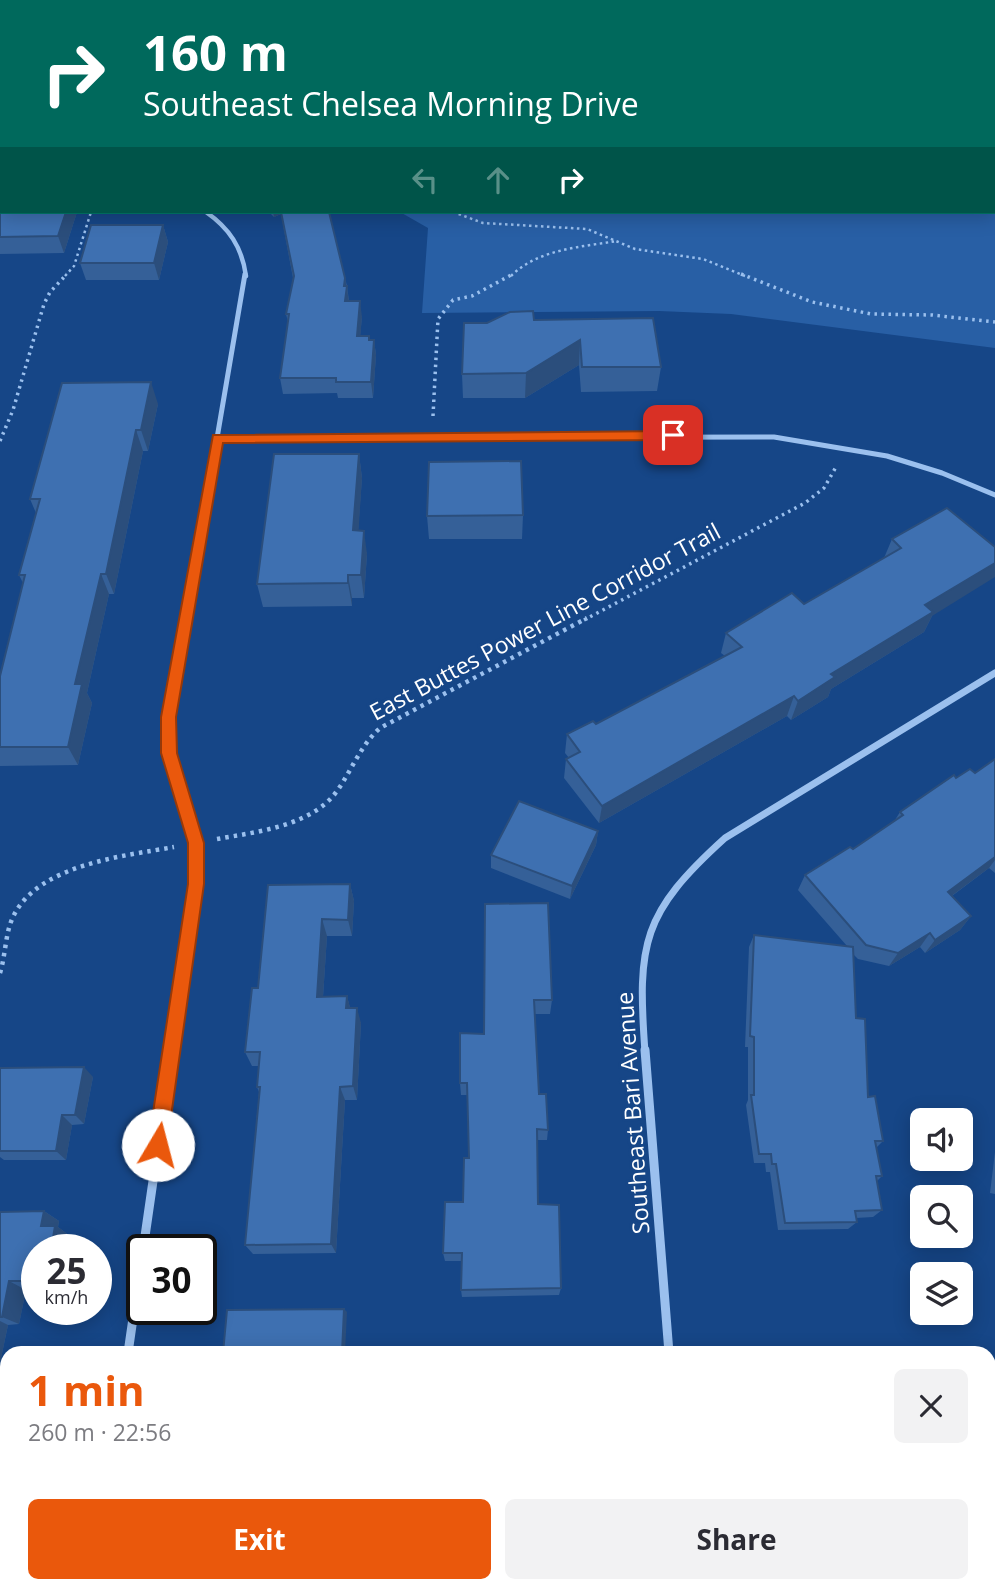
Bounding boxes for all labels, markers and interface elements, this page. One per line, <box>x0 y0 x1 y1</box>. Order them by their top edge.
text: 160 m <box>143 19 288 85</box>
icon: right <box>28 28 119 119</box>
text: Southeast Chelsea Morning Drive <box>143 82 639 125</box>
icon: left <box>406 161 444 199</box>
icon: ahead <box>479 161 517 199</box>
icon: right <box>552 161 590 199</box>
pin <box>643 405 703 465</box>
icon: arrive <box>654 416 692 454</box>
street label: East Buttes Power Line Corridor Trail <box>363 515 726 728</box>
street label: Southeast Bari Avenue <box>608 991 656 1235</box>
position arrow <box>121 1108 195 1182</box>
map controls <box>910 1108 973 1325</box>
button: sound <box>910 1108 973 1171</box>
button: search <box>910 1185 973 1248</box>
speed limit sign: 30 <box>126 1234 217 1325</box>
text: 25 <box>46 1247 87 1294</box>
button: layers <box>910 1262 973 1325</box>
text: km/h <box>45 1285 88 1309</box>
text: 1 min <box>28 1361 145 1418</box>
button: close <box>894 1369 968 1443</box>
text: 260 m · 22:56 <box>28 1416 171 1448</box>
button: Exit <box>28 1499 491 1579</box>
button: Share <box>505 1499 968 1579</box>

